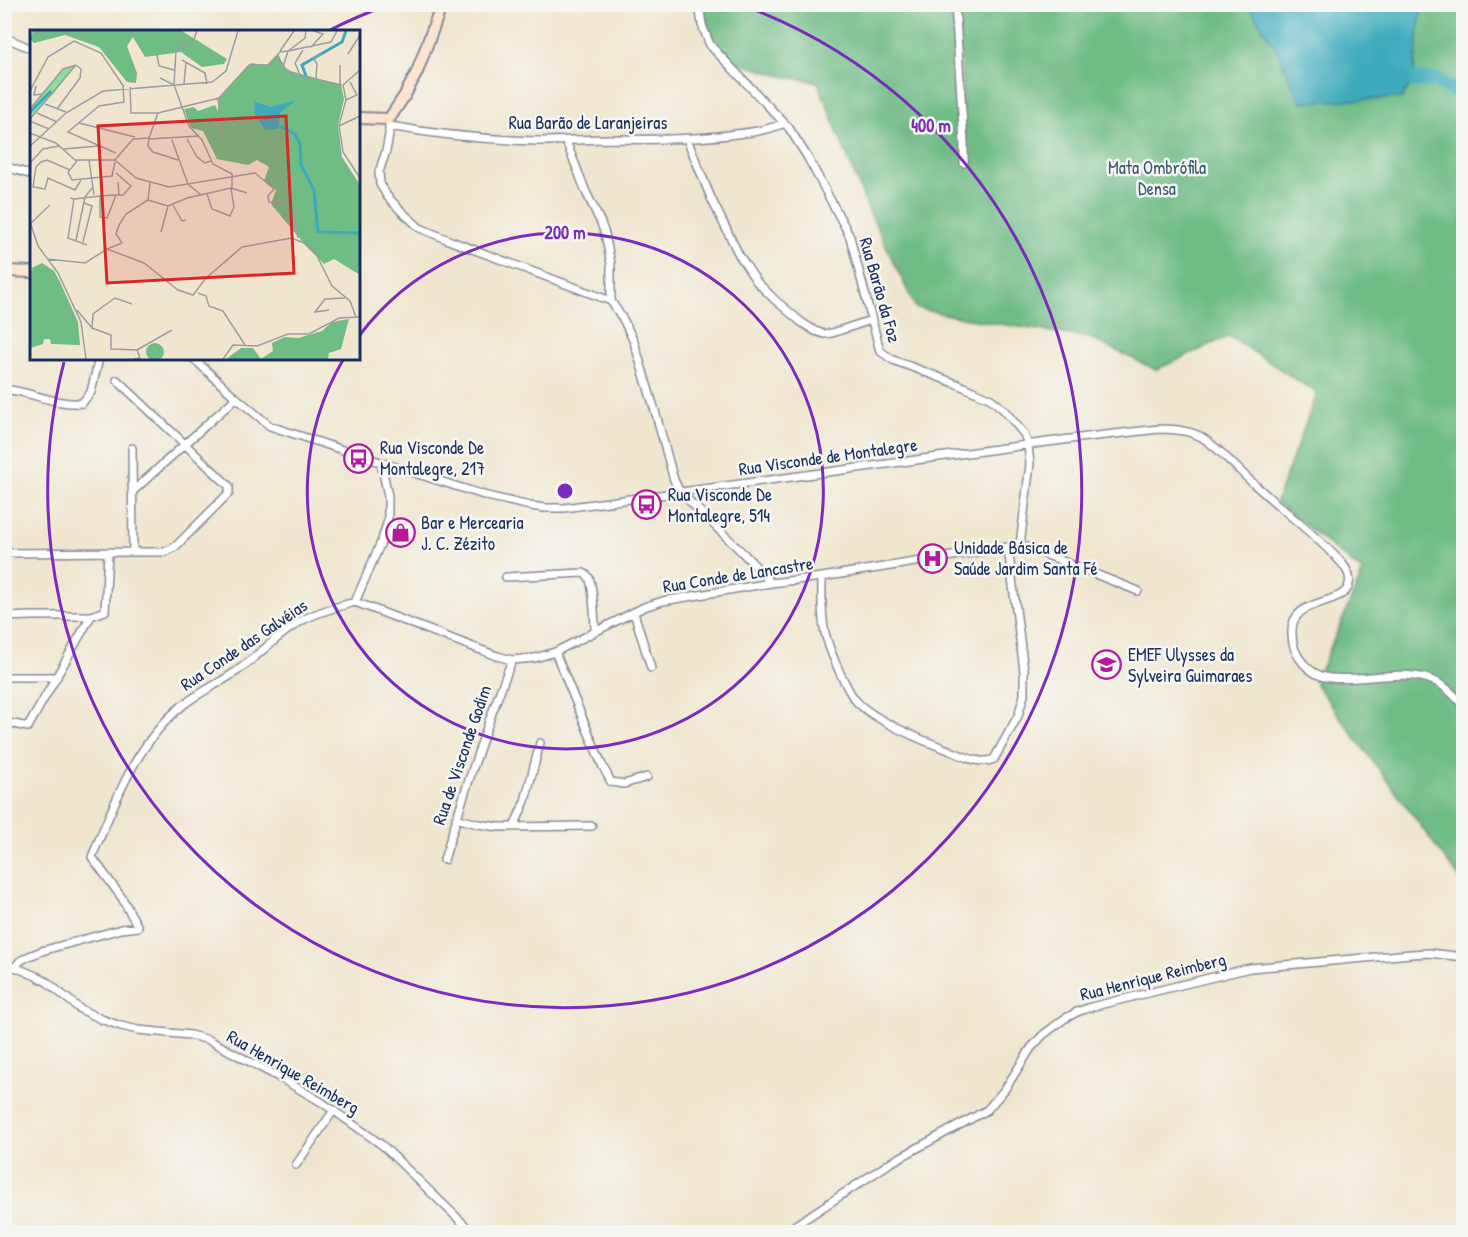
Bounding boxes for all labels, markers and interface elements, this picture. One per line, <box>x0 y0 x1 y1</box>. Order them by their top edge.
inset map <box>30 30 360 360</box>
street label: Rua Barão de Laranjeiras <box>509 110 667 135</box>
text: 400 m <box>911 113 951 138</box>
park label: Mata Ombrófila Densa <box>1108 155 1206 201</box>
text: 200 m <box>545 220 585 245</box>
street label: Rua Barão da Foz <box>854 234 907 346</box>
street label: Rua Visconde de Montalegre <box>737 432 919 481</box>
place label: Rua Visconde De Montalegre, 217 <box>380 435 485 481</box>
bus stop icon: Rua Visconde De Montalegre, 217 <box>343 442 375 474</box>
centre of rings <box>555 481 575 501</box>
place label: Rua Visconde De Montalegre, 514 <box>668 482 772 528</box>
bus stop icon: Rua Visconde De Montalegre, 514 <box>631 489 663 521</box>
place label: Bar e Mercearia J. C. Zézito <box>421 510 524 556</box>
shop icon: Bar e Mercearia J. C. Zézito <box>384 517 416 549</box>
place label: Unidade Básica de Saúde Jardim Santa Fé <box>954 535 1098 581</box>
hospital icon: Unidade Básica de Saúde Jardim Santa Fé <box>917 542 949 574</box>
street label: Rua Conde de Lancastre <box>661 550 815 599</box>
street label: Rua Conde das Galvéias <box>175 593 312 696</box>
place label: EMEF Ulysses da Sylveira Guimaraes <box>1128 642 1253 688</box>
school or university icon: EMEF Ulysses da Sylveira Guimaraes <box>1091 649 1123 681</box>
street label: Rua de Visconde Godim <box>426 682 497 828</box>
street label: Rua Henrique Reimberg <box>1077 946 1228 1007</box>
street label: Rua Henrique Reimberg <box>222 1023 364 1120</box>

